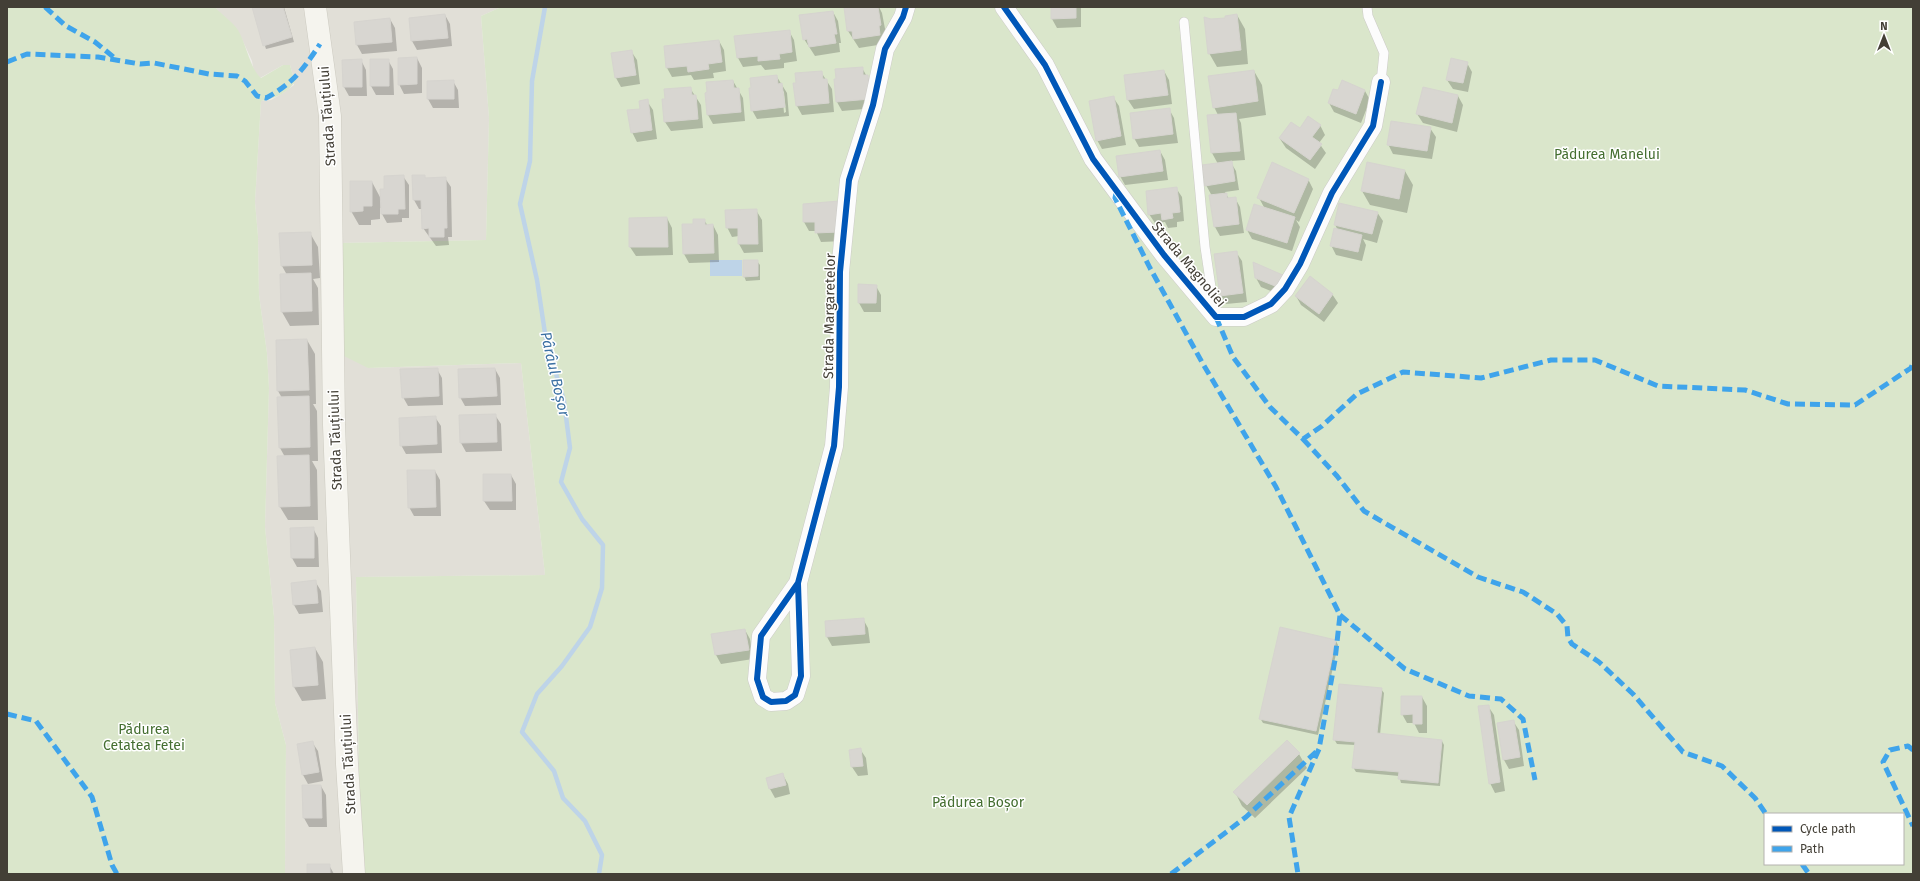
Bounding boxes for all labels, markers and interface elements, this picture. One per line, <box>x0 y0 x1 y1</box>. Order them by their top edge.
north arrow <box>1864 16 1904 56</box>
text: N <box>1880 20 1888 33</box>
street label: Strada Tăuțiului <box>316 65 340 167</box>
park label: Pădurea Manelui <box>1554 146 1660 163</box>
street label: Strada Magnoliei <box>1148 218 1229 311</box>
street label: Strada Margaretelor <box>820 252 839 379</box>
water label: Pârâul Boșor <box>537 330 574 419</box>
street label: Strada Tăuțiului <box>325 389 347 491</box>
street label: Strada Tăuțiului <box>337 713 361 815</box>
park label: Pădurea Cetatea Fetei <box>103 721 185 754</box>
park label: Pădurea Boșor <box>932 794 1025 812</box>
legend <box>1764 813 1904 865</box>
text: Cycle path <box>1800 822 1856 836</box>
text: Path <box>1800 842 1824 856</box>

